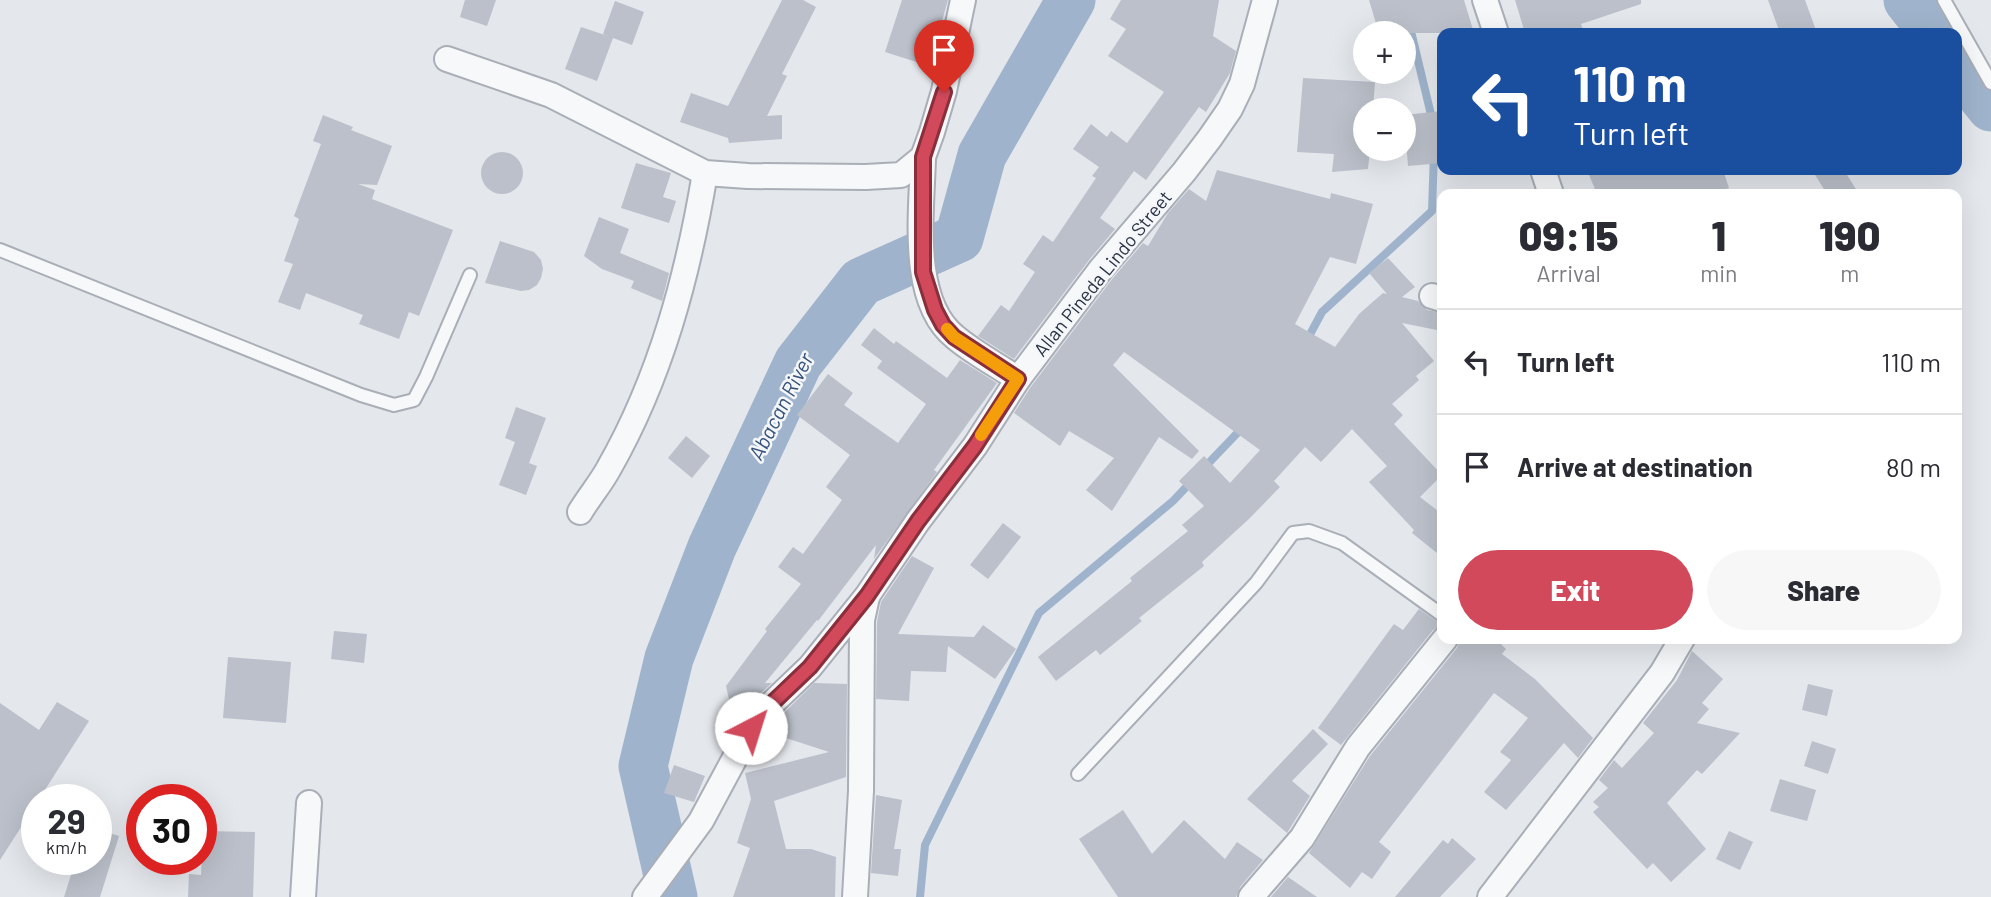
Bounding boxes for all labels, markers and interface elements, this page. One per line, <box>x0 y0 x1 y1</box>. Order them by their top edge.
pin <box>914 20 974 92</box>
map controls <box>1353 21 1416 161</box>
button: + <box>1353 21 1416 84</box>
icon: arrive <box>925 31 963 69</box>
text: 110 m <box>1573 53 1687 112</box>
icon: left <box>1458 56 1549 147</box>
button: − <box>1353 98 1416 161</box>
text: Turn left <box>1573 113 1690 151</box>
street label: Allan Pineda Lindo Street <box>1028 186 1176 360</box>
text: 09:15 <box>1519 209 1619 259</box>
text: 1 <box>1711 209 1726 259</box>
text: 190 <box>1819 209 1880 259</box>
text: Arrival <box>1536 259 1601 287</box>
text: min <box>1700 259 1737 287</box>
text: m <box>1840 259 1859 287</box>
icon: left <box>1458 343 1496 381</box>
text: Turn left <box>1517 346 1615 377</box>
text: 110 m <box>1881 346 1941 377</box>
water label: Abacan River <box>742 348 818 464</box>
icon: arrive <box>1458 448 1496 486</box>
text: Arrive at destination <box>1517 451 1753 482</box>
text: 80 m <box>1886 451 1941 482</box>
button: Exit <box>1458 550 1693 630</box>
button: Share <box>1707 550 1941 630</box>
position arrow <box>714 691 788 765</box>
speed limit sign: 30 <box>126 784 217 875</box>
text: 29 <box>47 799 86 841</box>
text: km/h <box>46 836 87 858</box>

